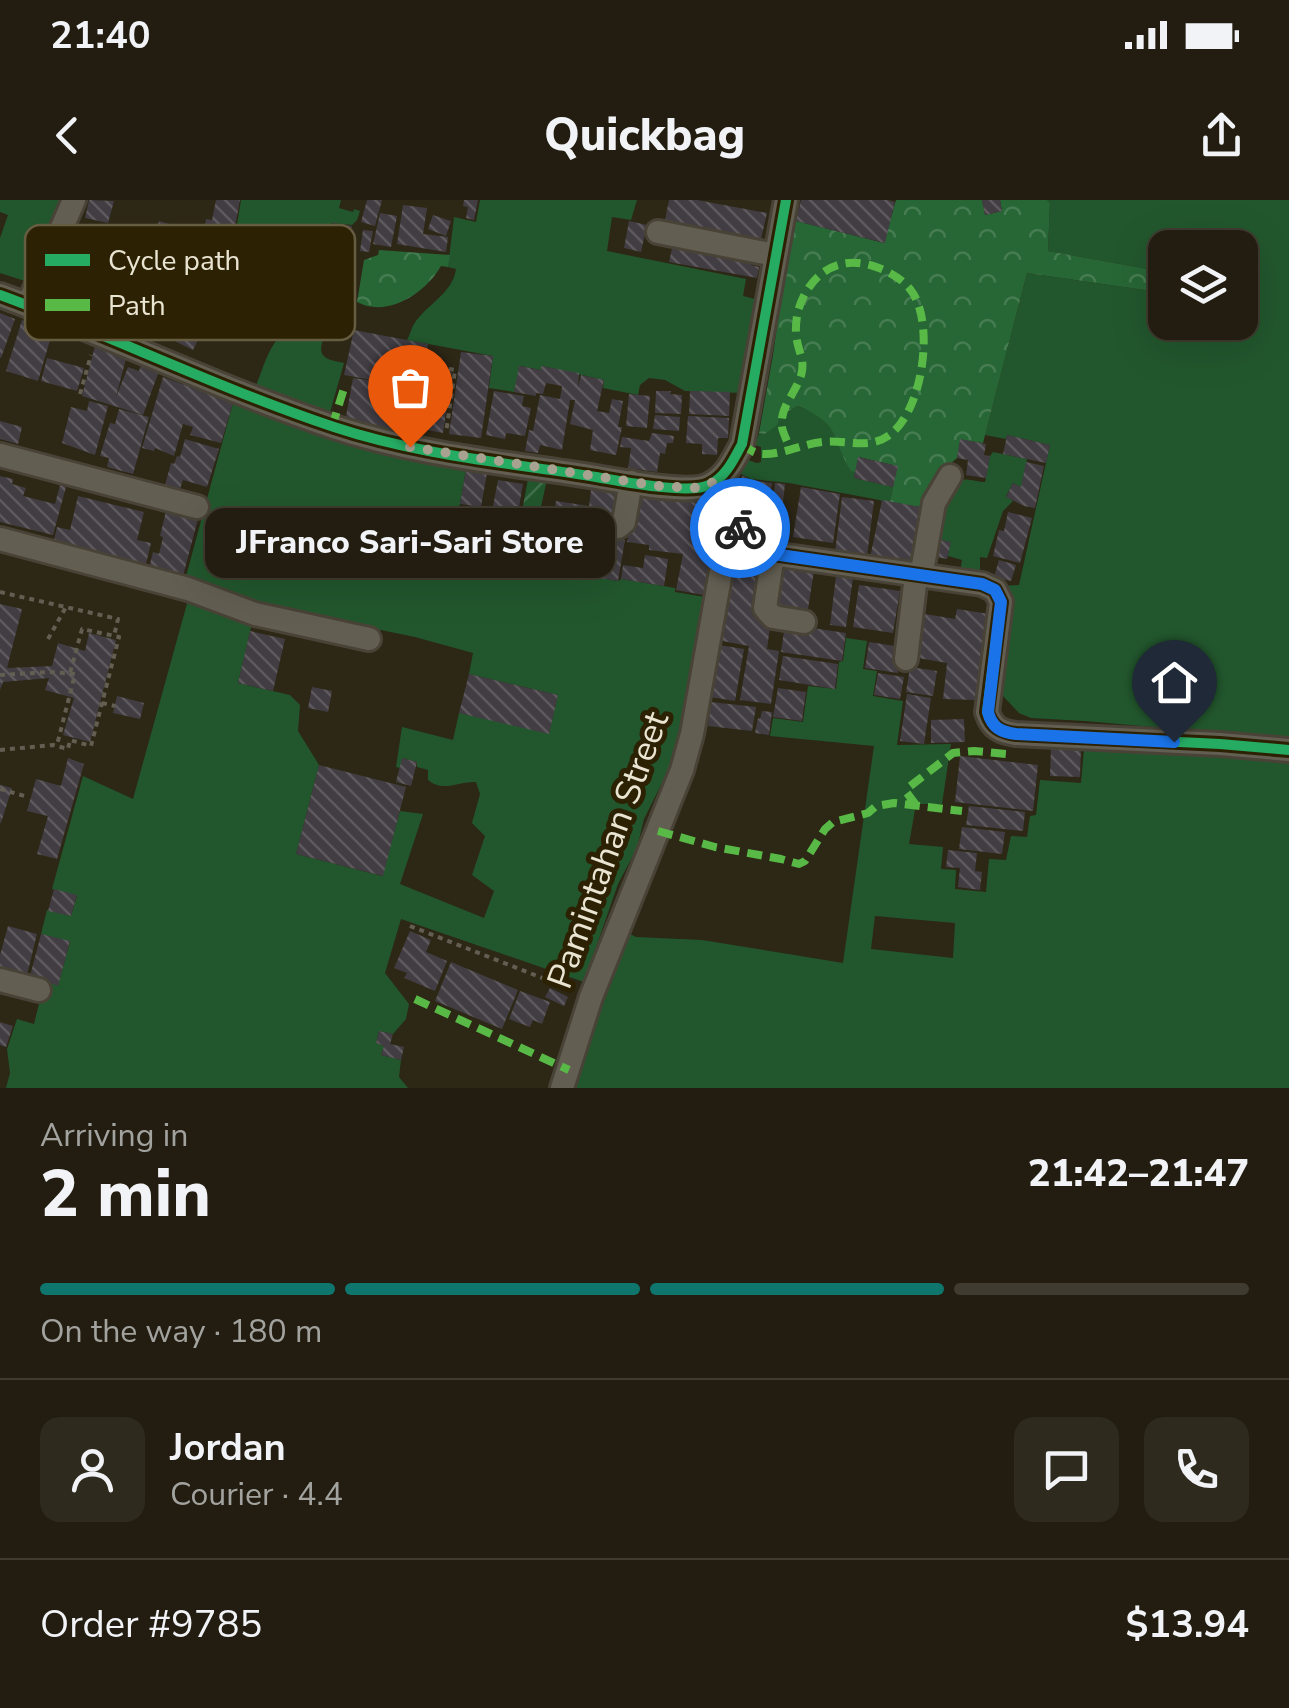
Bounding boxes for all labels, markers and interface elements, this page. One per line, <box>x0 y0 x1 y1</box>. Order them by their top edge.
text: 21:40 <box>50 10 151 61</box>
text: Quickbag <box>544 105 745 166</box>
icon: back <box>40 108 95 163</box>
icon: share <box>1194 108 1249 163</box>
legend <box>25 225 355 340</box>
map controls <box>1148 230 1258 340</box>
button: layers <box>1148 230 1258 340</box>
text: Cycle path <box>108 242 240 280</box>
text: Path <box>108 287 166 325</box>
pin <box>368 345 453 448</box>
icon: bag <box>383 360 438 415</box>
courier <box>690 478 790 578</box>
icon: bike <box>713 501 768 556</box>
callout: JFranco Sari-Sari Store <box>205 507 615 577</box>
text: JFranco Sari-Sari Store <box>236 521 584 564</box>
pin <box>1132 640 1217 743</box>
icon: home <box>1147 655 1202 710</box>
street label: Pamintahan Street <box>536 704 680 995</box>
text: Arriving in <box>40 1114 188 1157</box>
text: 21:42–21:47 <box>1028 1148 1249 1199</box>
text: 2 min <box>40 1150 211 1239</box>
text: On the way · 180 m <box>40 1310 322 1353</box>
button: person <box>40 1417 145 1522</box>
button: chat <box>1014 1417 1119 1522</box>
button: phone <box>1144 1417 1249 1522</box>
text: Jordan <box>170 1422 286 1473</box>
text: Courier · 4.4 <box>170 1473 343 1516</box>
text: Order #9785 <box>40 1599 262 1650</box>
text: $13.94 <box>1126 1599 1249 1650</box>

